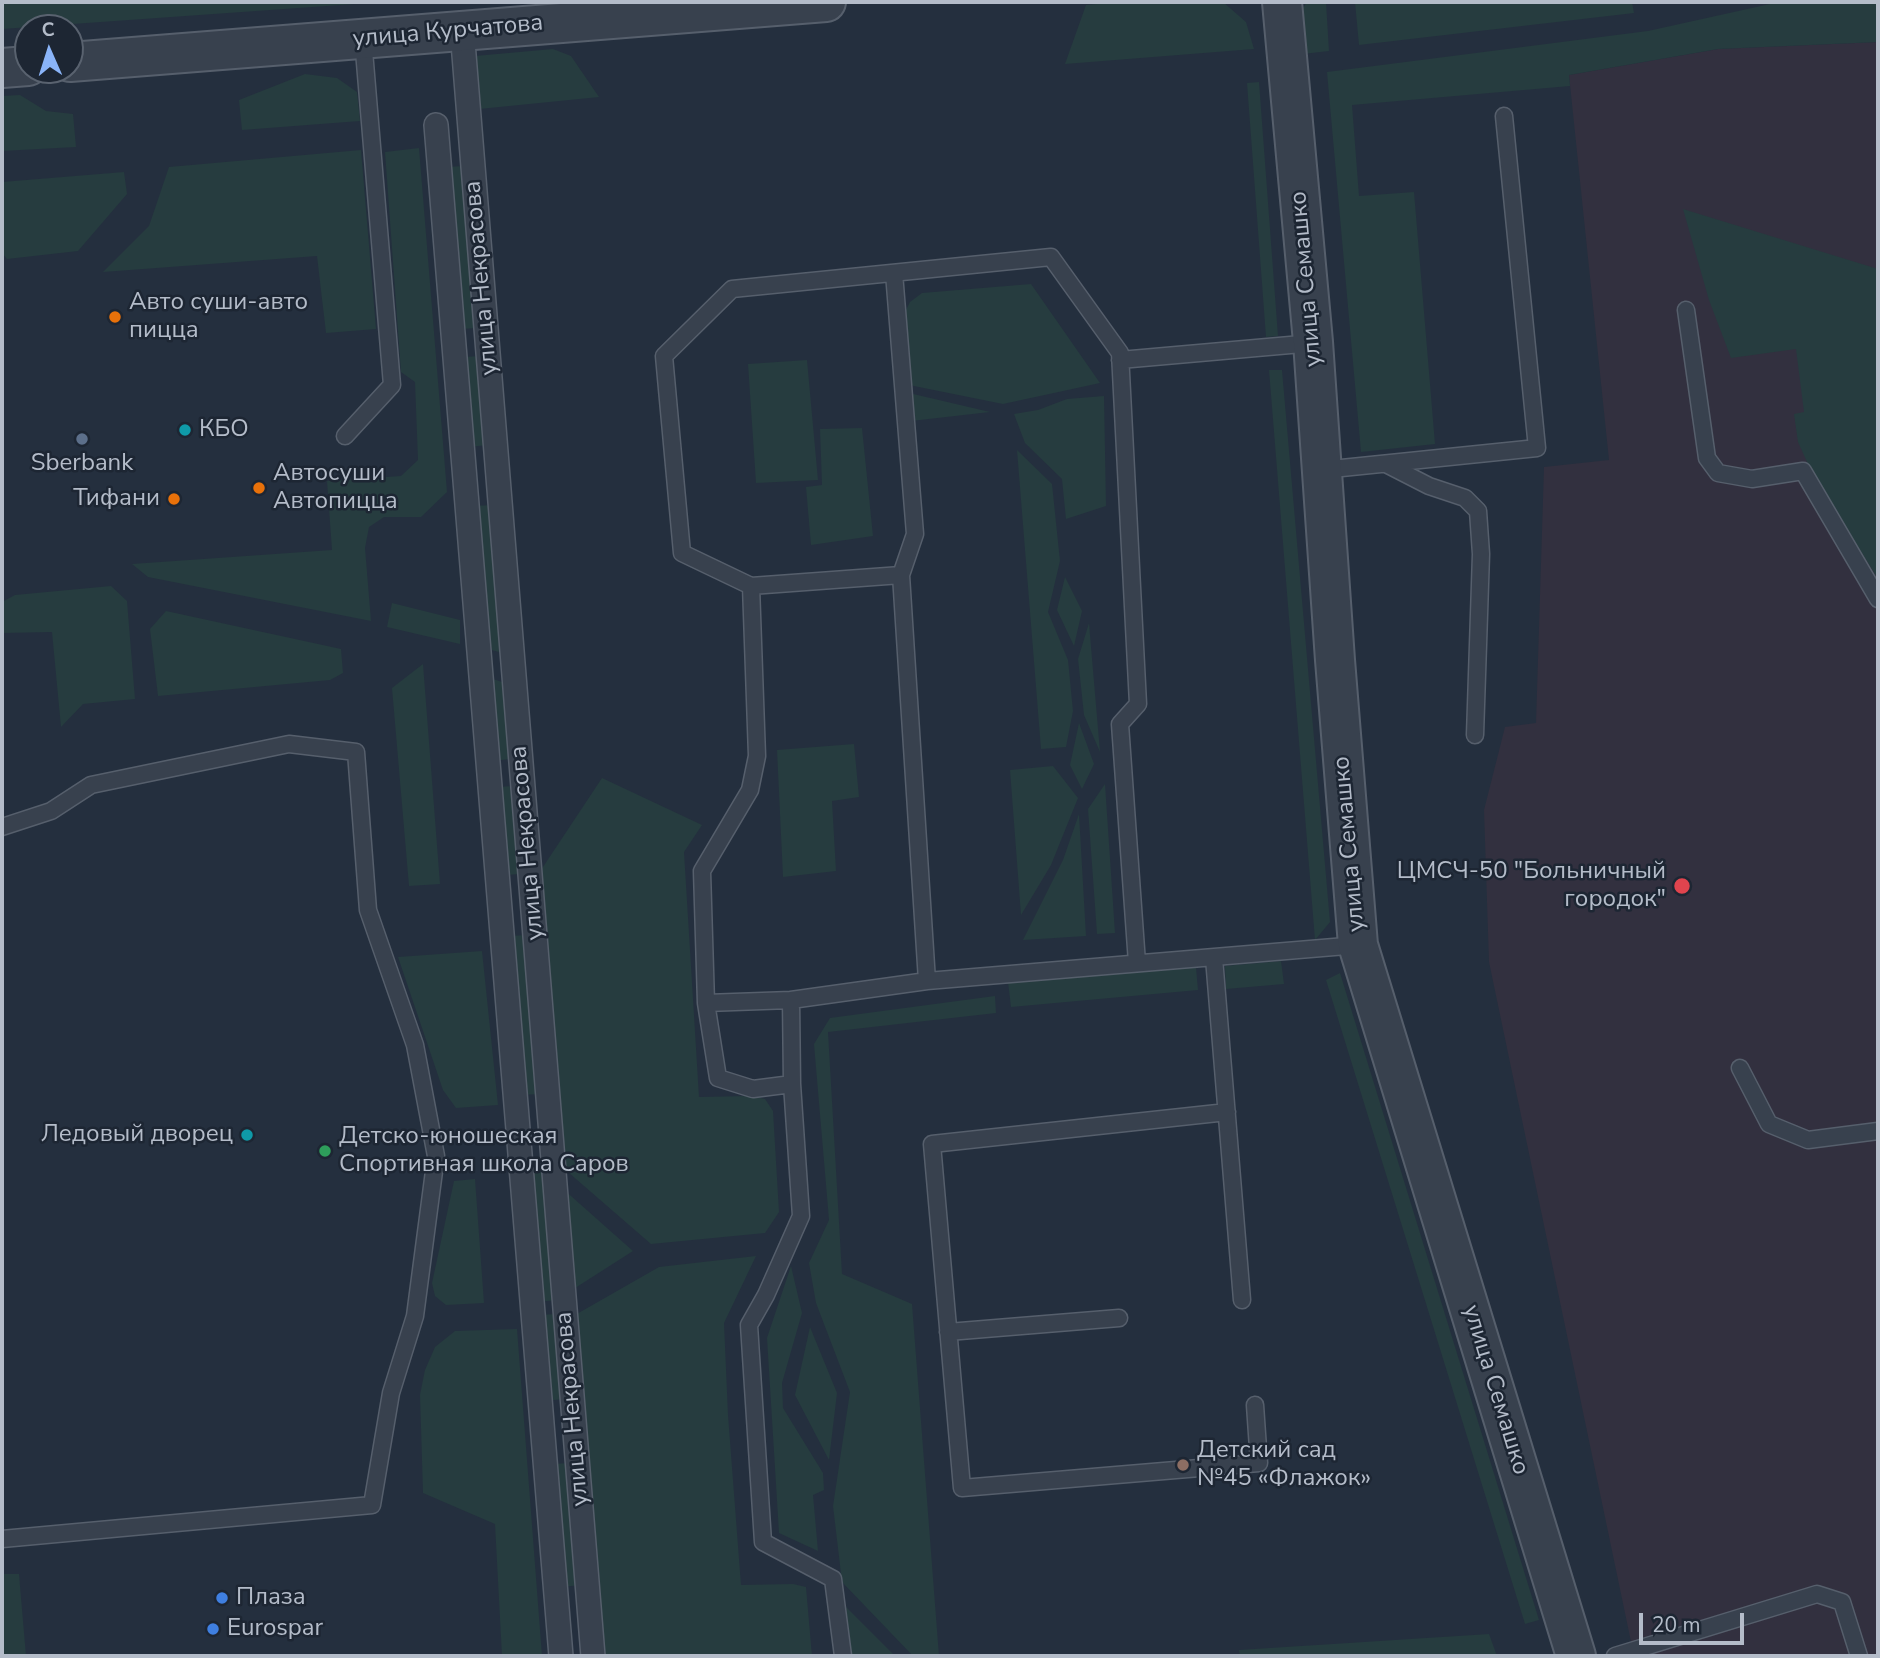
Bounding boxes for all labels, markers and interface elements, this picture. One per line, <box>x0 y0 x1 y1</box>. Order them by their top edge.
street label: улица Курчатова <box>352 9 544 55</box>
north arrow <box>14 14 84 84</box>
text: С <box>41 17 55 43</box>
street label: улица Некрасова <box>459 180 505 376</box>
street label: улица Семашко <box>1285 190 1329 368</box>
place label: Авто суши-авто пицца <box>129 289 308 345</box>
marker: Авто суши-авто пицца <box>107 309 123 325</box>
place label: КБО <box>199 416 249 444</box>
marker: КБО <box>177 422 193 438</box>
marker: Sberbank <box>74 431 90 447</box>
place label: Sberbank <box>31 450 133 478</box>
place label: Автосуши Автопицца <box>273 460 398 516</box>
marker: Автосуши Автопицца <box>251 480 267 496</box>
place label: Тифани <box>73 485 160 513</box>
marker: Тифани <box>166 491 182 507</box>
street label: улица Некрасова <box>505 745 551 941</box>
street label: улица Семашко <box>1328 755 1372 933</box>
place label: ЦМСЧ-50 "Больничный городок" <box>1397 858 1666 914</box>
marker: ЦМСЧ-50 "Больничный городок" <box>1672 876 1692 896</box>
place label: Ледовый дворец <box>41 1121 233 1149</box>
place label: Детско-юношеская Спортивная школа Саров <box>339 1123 629 1179</box>
marker: Ледовый дворец <box>239 1127 255 1143</box>
marker: Детско-юношеская Спортивная школа Саров <box>317 1143 333 1159</box>
street label: улица Семашко <box>1455 1302 1535 1478</box>
street label: улица Некрасова <box>550 1311 596 1507</box>
place label: Детский сад №45 «Флажок» <box>1197 1437 1371 1493</box>
marker: Детский сад №45 «Флажок» <box>1175 1457 1191 1473</box>
place label: Плаза <box>236 1584 306 1612</box>
marker: Плаза <box>214 1590 230 1606</box>
scale bar <box>1642 1598 1747 1642</box>
text: 20 m <box>1652 1611 1701 1639</box>
place label: Eurospar <box>227 1615 323 1643</box>
marker: Eurospar <box>205 1621 221 1637</box>

